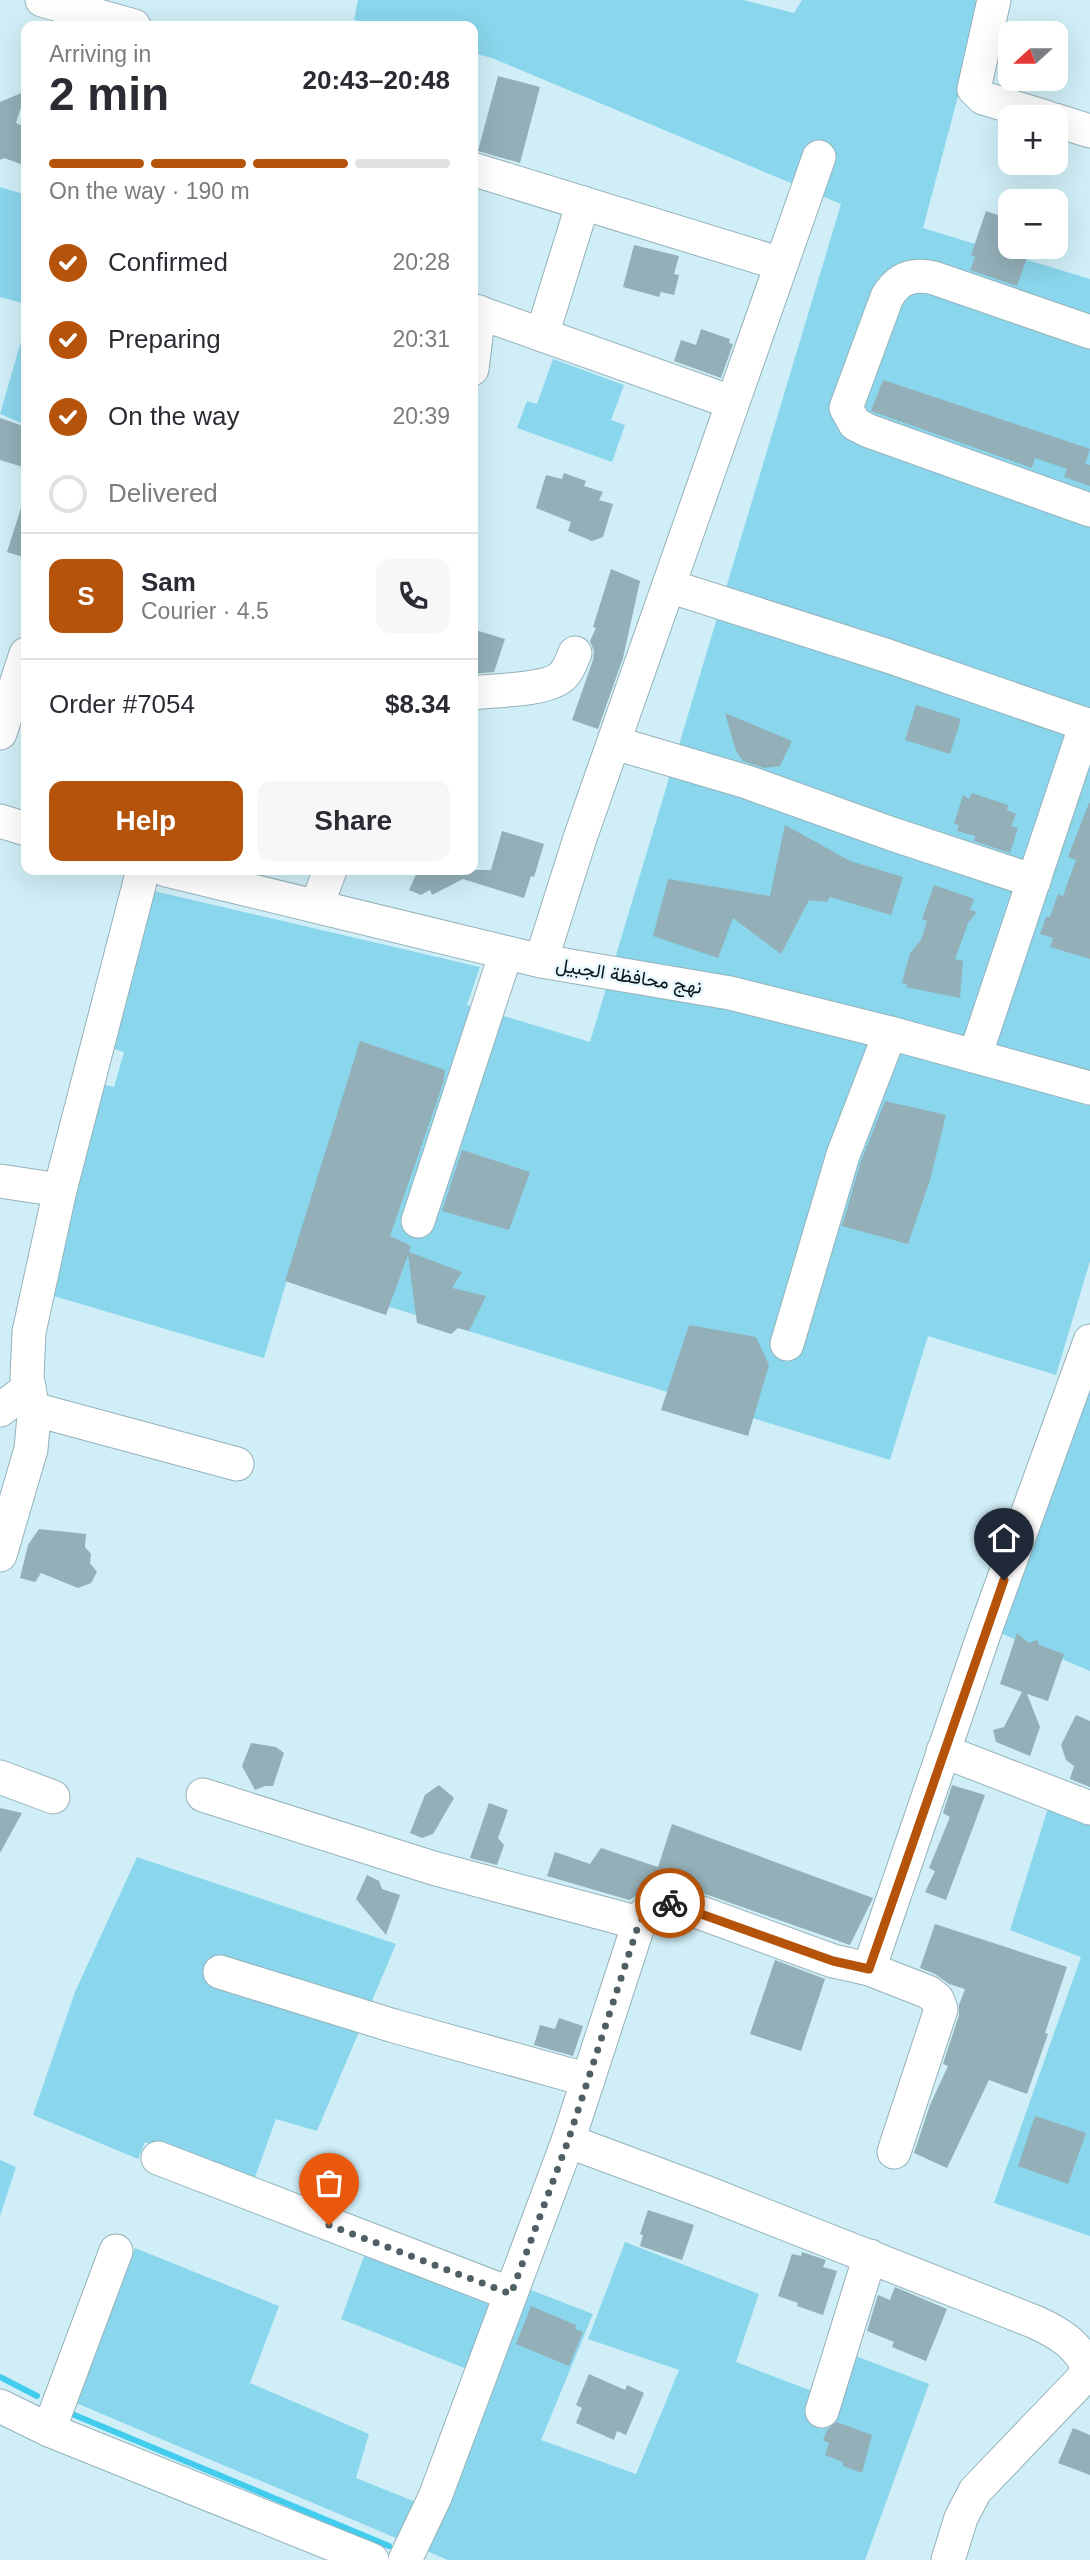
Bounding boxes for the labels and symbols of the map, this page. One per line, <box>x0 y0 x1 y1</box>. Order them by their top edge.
north arrow <box>998 21 1068 91</box>
street label: نهج محافظة الجبيل <box>554 954 704 1001</box>
pin <box>974 1508 1034 1580</box>
courier <box>635 1868 705 1938</box>
pin <box>299 2153 359 2225</box>

